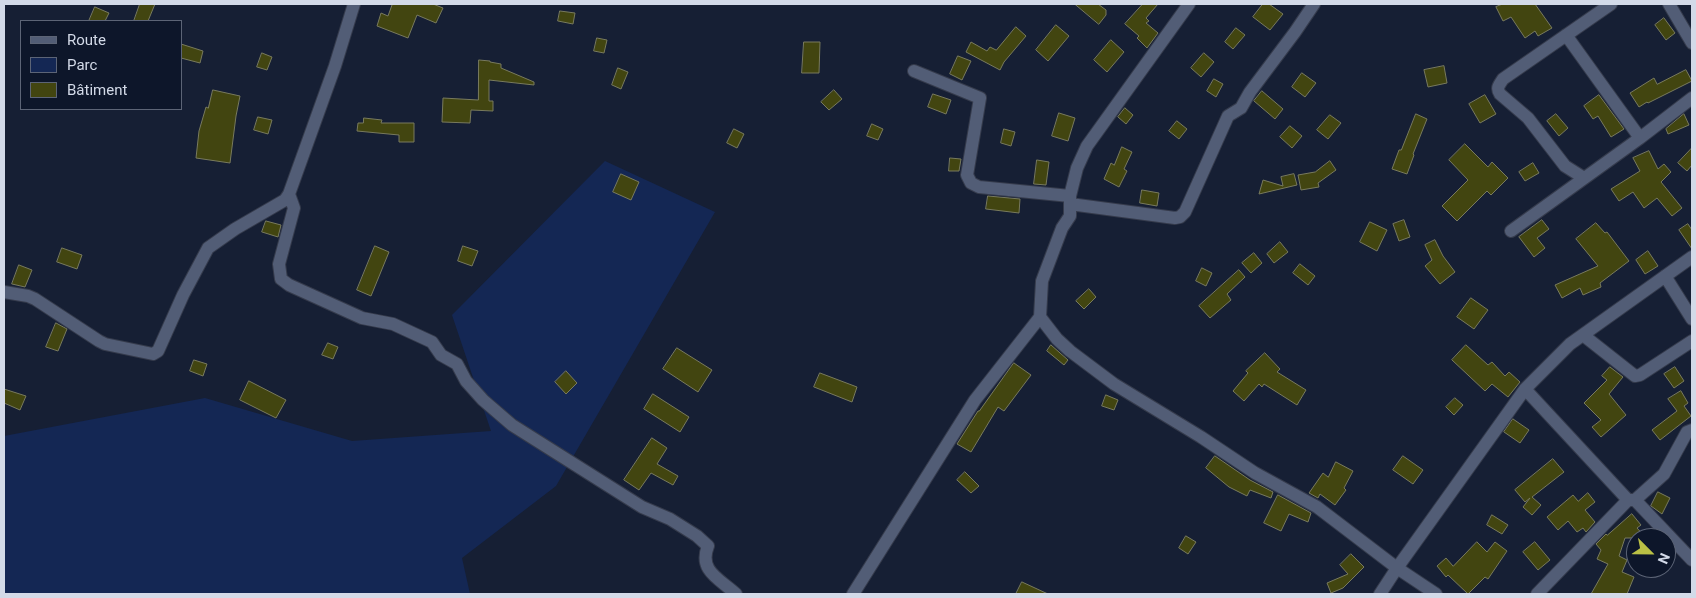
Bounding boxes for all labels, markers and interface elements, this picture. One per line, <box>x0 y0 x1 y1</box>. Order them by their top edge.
legend <box>20 20 182 110</box>
text: Route <box>67 31 106 49</box>
text: Parc <box>67 56 97 74</box>
text: Bâtiment <box>67 81 127 99</box>
north arrow <box>1626 528 1676 578</box>
text: N <box>1655 551 1673 566</box>

